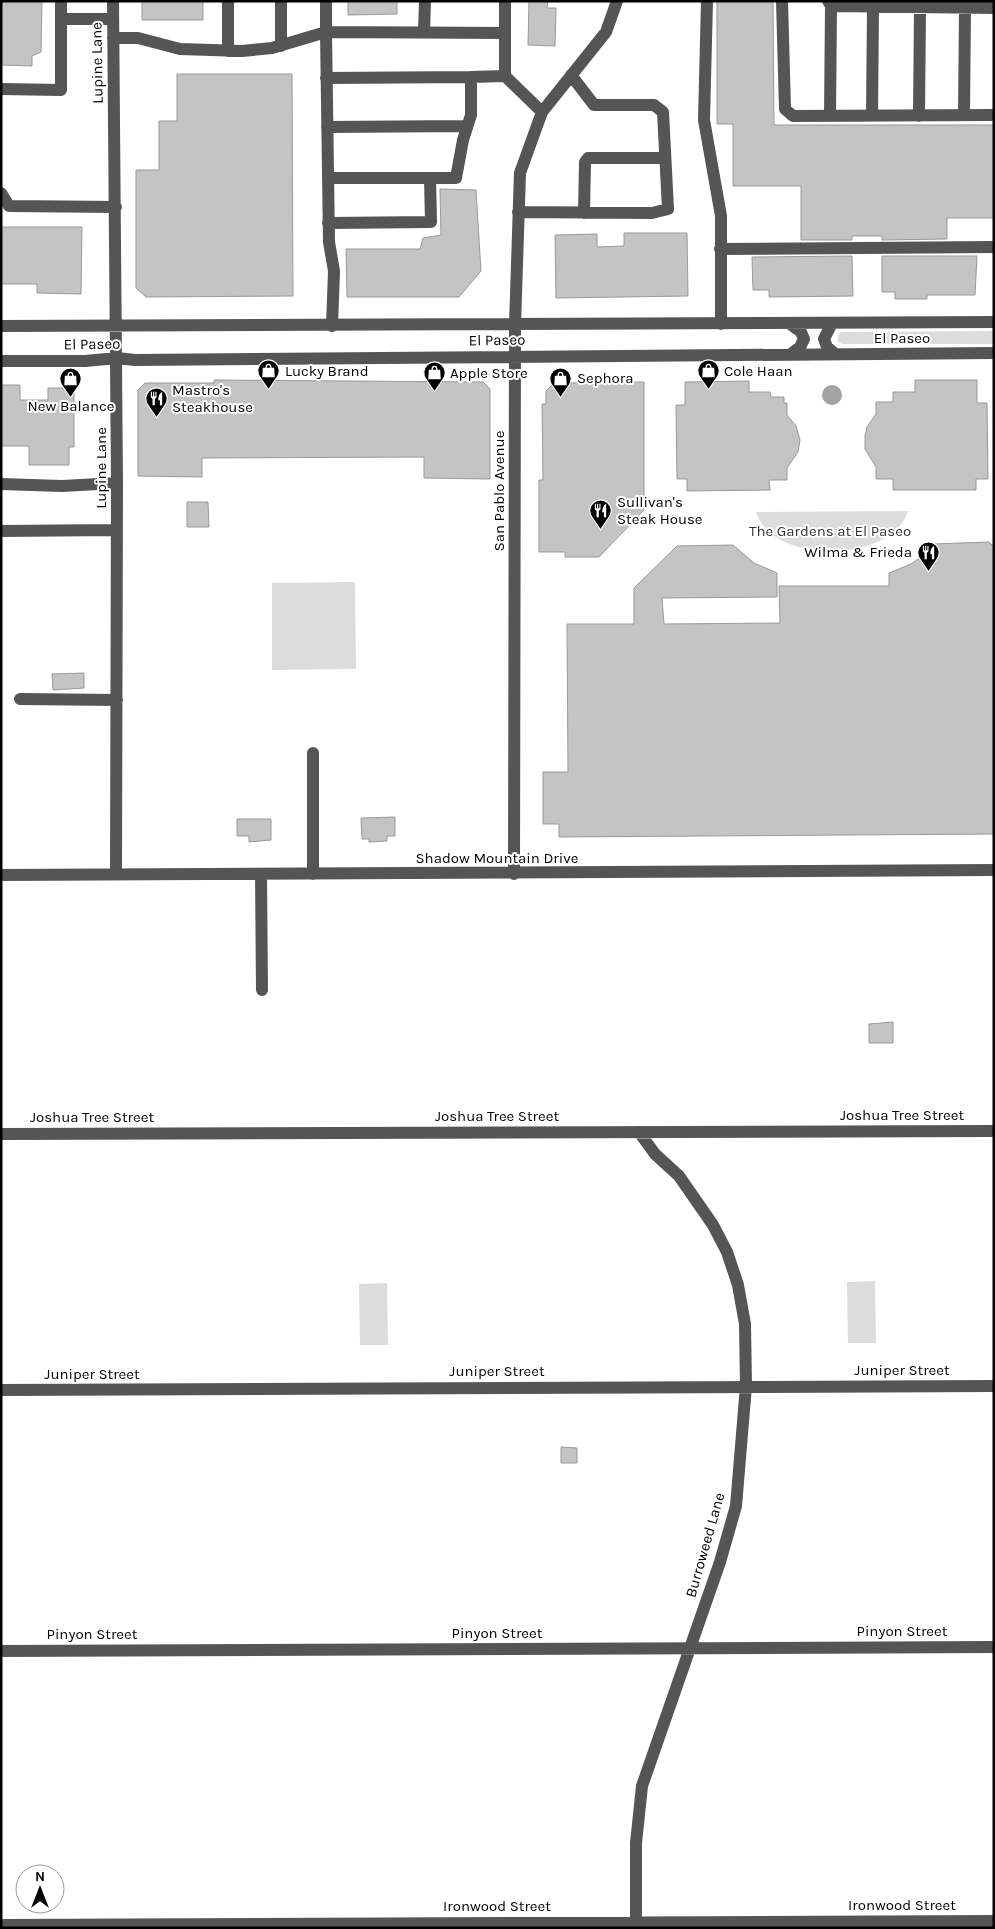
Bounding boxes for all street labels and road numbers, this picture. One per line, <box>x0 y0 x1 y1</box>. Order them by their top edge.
street label: Lupine Lane <box>87 22 107 104</box>
street label: El Paseo <box>874 329 930 347</box>
street label: El Paseo <box>469 331 525 349</box>
street label: El Paseo <box>64 335 120 353</box>
street label: Lupine Lane <box>92 427 110 509</box>
street label: San Pablo Avenue <box>490 431 508 551</box>
street label: Shadow Mountain Drive <box>416 849 578 867</box>
street label: Joshua Tree Street <box>840 1106 964 1124</box>
street label: Joshua Tree Street <box>435 1107 559 1125</box>
street label: Joshua Tree Street <box>30 1108 154 1126</box>
street label: Juniper Street <box>854 1361 950 1379</box>
street label: Juniper Street <box>449 1362 545 1380</box>
street label: Juniper Street <box>44 1365 140 1383</box>
street label: Burroweed Lane <box>681 1491 729 1599</box>
street label: Pinyon Street <box>857 1622 948 1640</box>
street label: Pinyon Street <box>452 1624 543 1642</box>
street label: Pinyon Street <box>47 1625 138 1643</box>
street label: Ironwood Street <box>848 1896 956 1914</box>
street label: Ironwood Street <box>443 1897 551 1915</box>

